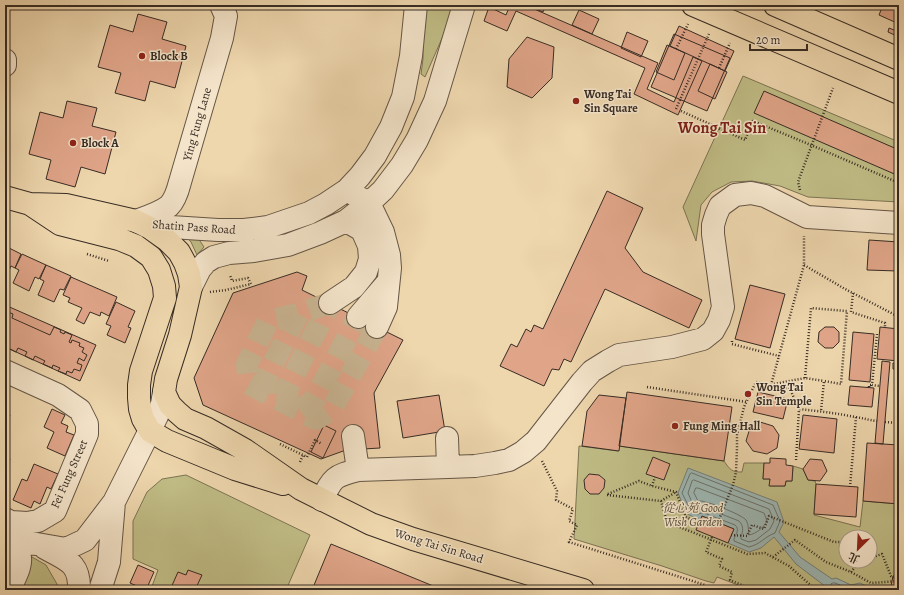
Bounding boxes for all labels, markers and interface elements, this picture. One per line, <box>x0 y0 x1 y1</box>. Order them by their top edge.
scale bar <box>750 26 807 52</box>
text: 20 m <box>756 32 780 48</box>
place label: Block B <box>150 48 188 64</box>
marker: Block B <box>137 51 147 61</box>
street label: Ying Fung Lane <box>179 85 215 163</box>
place label: Wong Tai Sin Square <box>583 86 638 116</box>
marker: Wong Tai Sin Square <box>571 96 581 106</box>
district label: Wong Tai Sin <box>677 117 766 139</box>
place label: Block A <box>81 135 119 151</box>
marker: Block A <box>68 138 78 148</box>
street label: Shatin Pass Road <box>152 216 237 238</box>
place label: Wong Tai Sin Temple <box>755 379 812 409</box>
marker: Wong Tai Sin Temple <box>743 389 753 399</box>
place label: Fung Ming Hall <box>683 418 761 434</box>
marker: Fung Ming Hall <box>670 421 680 431</box>
street label: Fei Fung Street <box>47 437 91 511</box>
park label: 從心苑 Good Wish Garden <box>663 500 724 530</box>
street label: Wong Tai Sin Road <box>392 525 486 567</box>
north arrow <box>838 529 878 569</box>
text: 北 <box>846 549 862 567</box>

